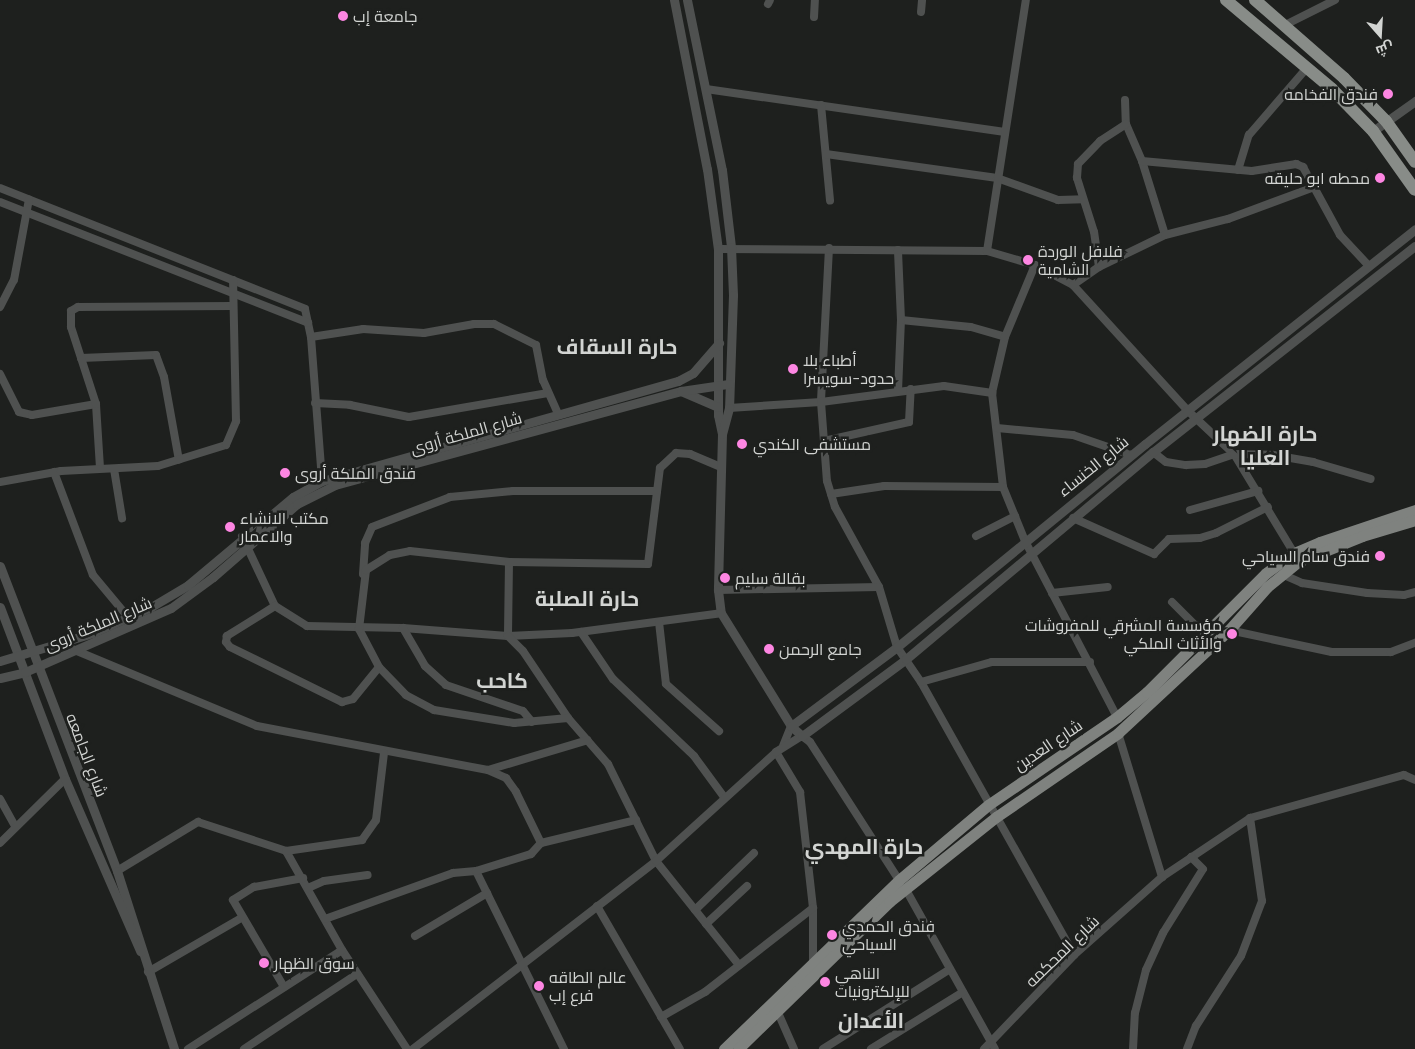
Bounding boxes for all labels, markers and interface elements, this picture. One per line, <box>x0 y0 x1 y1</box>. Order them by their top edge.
place label: جامعة إب <box>353 6 417 26</box>
marker: جامعة إب <box>337 10 349 22</box>
north arrow <box>1355 10 1405 60</box>
text: ش <box>1373 38 1396 61</box>
place label: فندق الفخامه <box>1284 84 1378 104</box>
marker: فندق الفخامه <box>1382 88 1394 100</box>
place label: محطه ابو حليقه <box>1265 168 1370 188</box>
marker: محطه ابو حليقه <box>1374 172 1386 184</box>
place label: فلافل الوردة الشامية <box>1038 241 1123 279</box>
marker: فلافل الوردة الشامية <box>1022 254 1034 266</box>
district label: حارة السقاف <box>557 334 677 360</box>
place label: أطباء بلا حدود-سويسرا <box>803 350 894 388</box>
marker: أطباء بلا حدود-سويسرا <box>787 363 799 375</box>
street label: شارع الملكة أروى <box>408 408 524 458</box>
district label: حارة الضهار العليا <box>1213 421 1317 471</box>
street label: شارع الخنساء <box>1054 432 1132 500</box>
place label: مستشفى الكندي <box>753 434 871 454</box>
marker: مستشفى الكندي <box>735 437 749 451</box>
place label: فندق الملكة أروى <box>295 463 416 483</box>
marker: فندق الملكة أروى <box>279 467 291 479</box>
place label: مكتب الانشاء والاعمار <box>240 508 329 546</box>
marker: مكتب الانشاء والاعمار <box>224 521 236 533</box>
place label: فندق سام السياحي <box>1242 546 1370 566</box>
marker: فندق سام السياحي <box>1374 550 1386 562</box>
place label: بقالة سليم <box>735 568 805 588</box>
marker: بقالة سليم <box>719 572 731 584</box>
district label: حارة الصلبة <box>535 586 639 612</box>
street label: شارع الملكة أروى <box>41 593 155 655</box>
place label: مؤسسة المشرقي للمفروشات والأثاث الملكي <box>1025 615 1222 653</box>
marker: مؤسسة المشرقي للمفروشات والأثاث الملكي <box>1226 628 1238 640</box>
place label: جامع الرحمن <box>779 639 862 659</box>
marker: جامع الرحمن <box>763 643 775 655</box>
district label: كاحب <box>476 668 528 694</box>
street label: شارع الجامعه <box>62 710 112 800</box>
street label: شارع العدين <box>1010 715 1086 775</box>
district label: حارة المهدي <box>805 834 923 860</box>
street label: شارع المحكمه <box>1021 911 1103 991</box>
place label: فندق الحمدي السياحي <box>842 916 935 954</box>
marker: فندق الحمدي السياحي <box>826 929 838 941</box>
place label: سوق الظهار <box>274 953 355 973</box>
marker: سوق الظهار <box>258 957 270 969</box>
place label: الناهي للإلكترونيات <box>835 963 910 1001</box>
place label: عالم الطاقه فرع إب <box>549 967 627 1005</box>
marker: الناهي للإلكترونيات <box>819 976 831 988</box>
marker: عالم الطاقه فرع إب <box>533 980 545 992</box>
district label: الأعدان <box>838 1008 904 1034</box>

